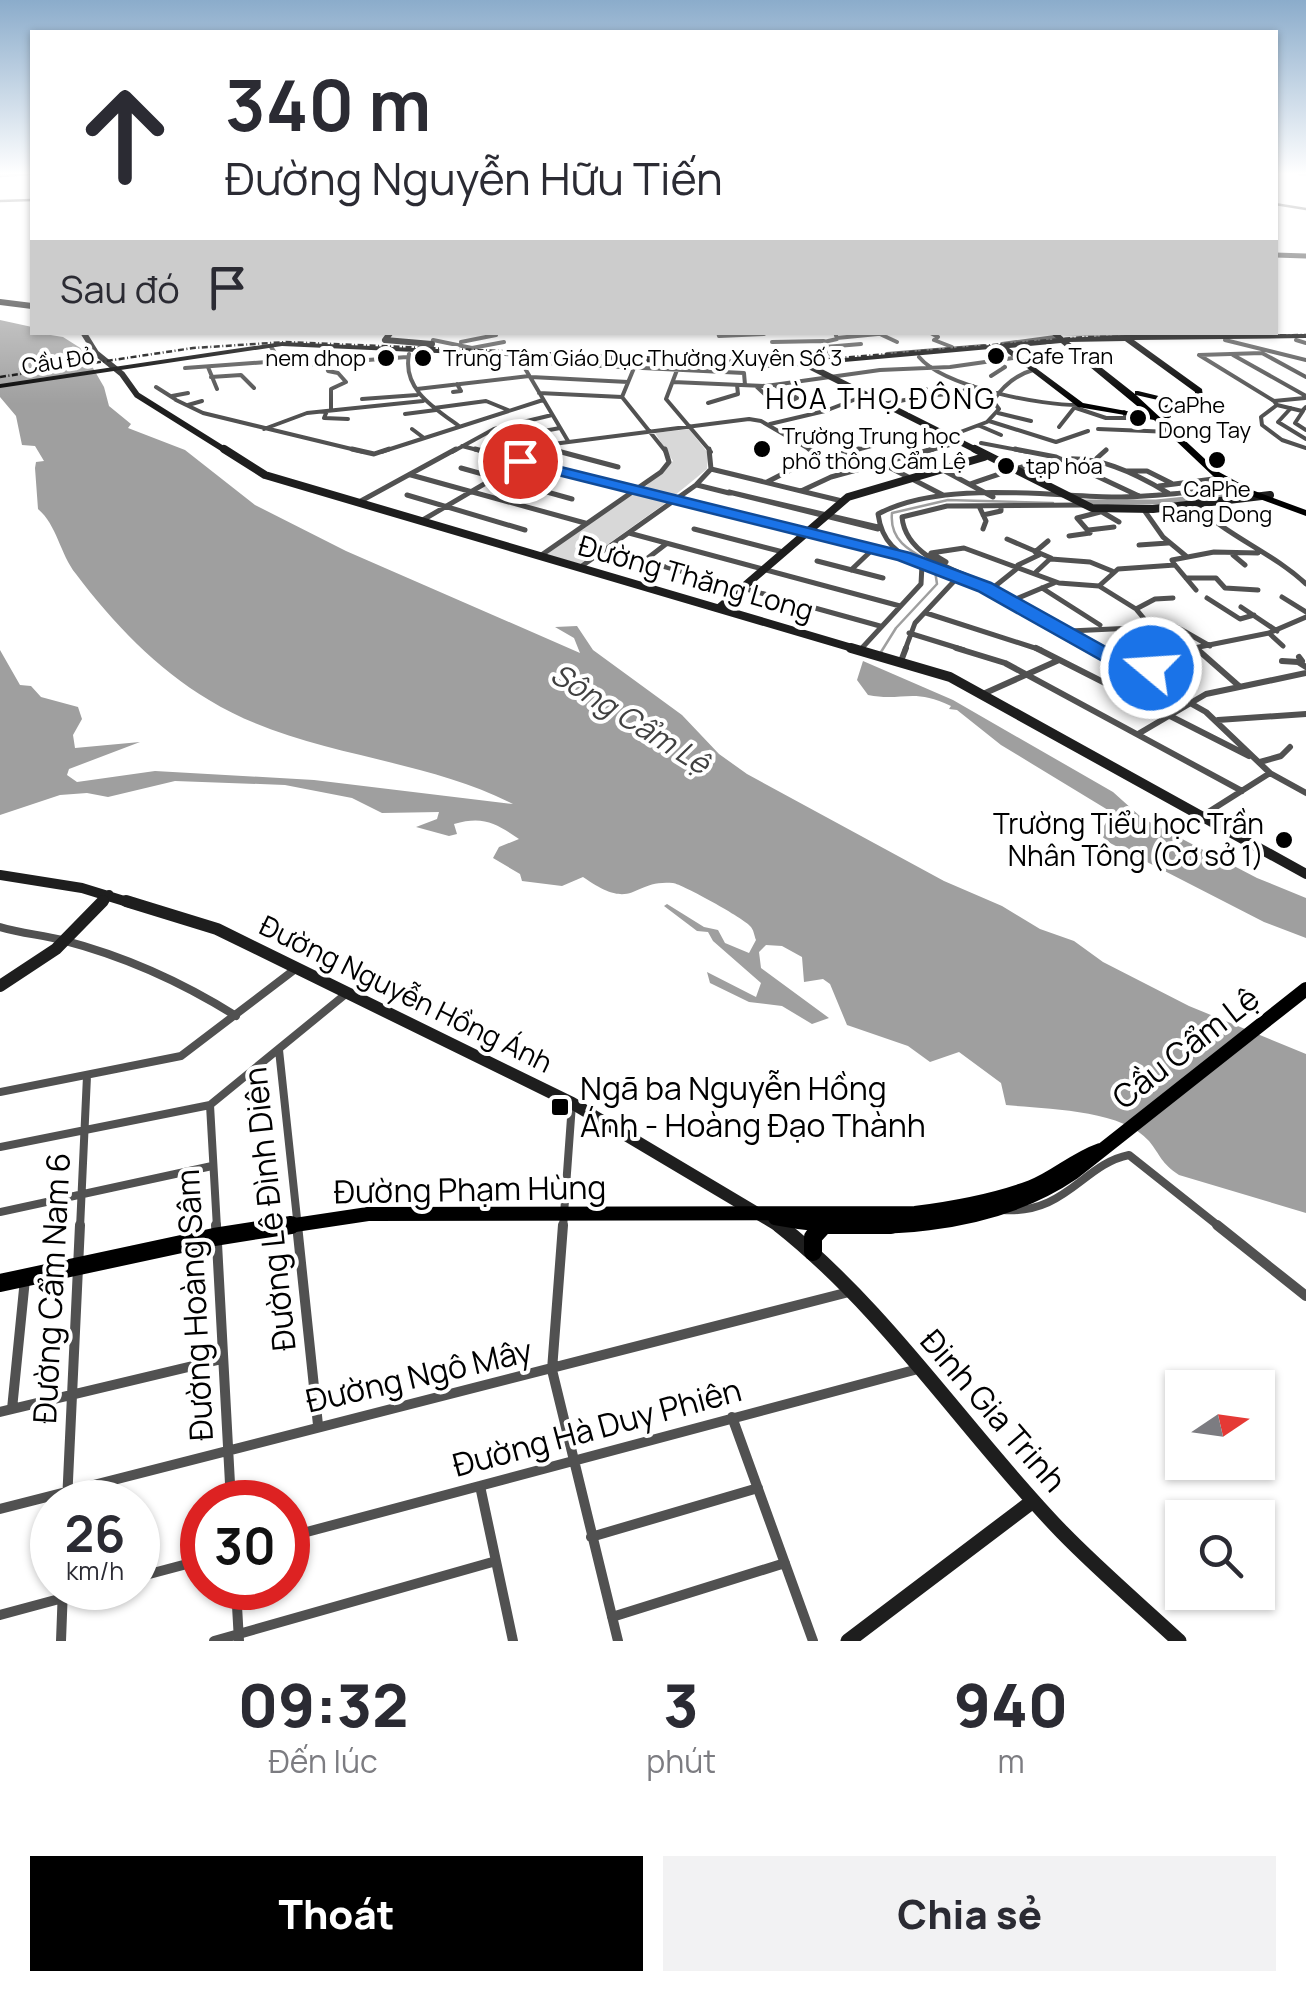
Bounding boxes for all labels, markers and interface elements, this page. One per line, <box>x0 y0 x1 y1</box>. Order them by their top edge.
text: 340 m <box>225 56 431 152</box>
icon: ahead <box>60 70 190 200</box>
text: Đường Nguyễn Hữu Tiến <box>225 147 723 209</box>
icon: arrive <box>200 260 255 315</box>
text: Sau đó <box>60 262 180 314</box>
street label: Cầu Đỏ <box>20 340 96 382</box>
place label: Cafe Tran <box>1016 341 1113 371</box>
place label: nem dhop <box>265 343 366 373</box>
place label: Trung Tâm Giáo Dục Thường Xuyên Số 3 <box>443 343 842 373</box>
marker: Cafe Tran <box>985 345 1007 367</box>
marker: nem dhop <box>375 347 397 369</box>
marker: Trung Tâm Giáo Dục Thường Xuyên Số 3 <box>412 347 434 369</box>
district label: HÒA THỌ ĐÔNG <box>765 379 997 417</box>
place label: CaPhe Dong Tay <box>1158 390 1251 445</box>
marker: CaPhe Dong Tay <box>1127 407 1149 429</box>
pin <box>478 419 563 504</box>
place label: Trường Trung học phổ thông Cẩm Lệ <box>782 421 966 476</box>
icon: arrive <box>493 434 548 489</box>
marker: Trường Trung học phổ thông Cẩm Lệ <box>751 438 773 460</box>
marker: CaPhe Rang Dong <box>1206 449 1228 471</box>
place label: tạp hóa <box>1026 451 1103 481</box>
marker: tạp hóa <box>995 455 1017 477</box>
place label: CaPhe Rang Dong <box>1162 474 1272 529</box>
street label: Đường Thăng Long <box>574 525 818 629</box>
position arrow <box>1099 616 1203 720</box>
water label: Sông Cẩm Lệ <box>544 653 719 784</box>
place label: Trường Tiểu học Trần Nhân Tông (Cơ sở 1) <box>993 804 1264 874</box>
marker: Trường Tiểu học Trần Nhân Tông (Cơ sở 1) <box>1273 829 1295 851</box>
street label: Đường Nguyễn Hồng Ánh <box>254 906 559 1081</box>
street label: Cầu Cẩm Lệ <box>1103 976 1268 1119</box>
street label: Đường Lê Đình Diên <box>232 1065 306 1353</box>
place label: Ngã ba Nguyễn Hồng Ánh - Hoàng Đạo Thành <box>580 1066 926 1147</box>
marker: Ngã ba Nguyễn Hồng Ánh - Hoàng Đạo Thành <box>549 1096 571 1118</box>
street label: Đường Cẩm Nam 6 <box>22 1151 80 1425</box>
street label: Đường Phạm Hùng <box>333 1165 607 1213</box>
street label: Đường Hoàng Sâm <box>165 1168 223 1442</box>
street label: Đinh Gia Trinh <box>911 1320 1077 1501</box>
street label: Đường Ngô Mây <box>301 1328 536 1422</box>
street label: Đường Hà Duy Phiên <box>448 1367 746 1487</box>
north arrow <box>1165 1370 1275 1480</box>
map controls <box>1165 1370 1275 1610</box>
speed limit sign: 30 <box>180 1480 310 1610</box>
text: 26 <box>65 1499 125 1567</box>
button: search <box>1165 1500 1275 1610</box>
text: km/h <box>66 1553 124 1588</box>
text: 09:32 <box>238 1663 409 1745</box>
text: 3 <box>663 1663 699 1745</box>
text: 940 <box>954 1663 1068 1745</box>
text: Đến lúc <box>269 1739 378 1783</box>
text: phút <box>646 1739 716 1783</box>
text: m <box>997 1739 1025 1783</box>
button: Thoát <box>30 1856 643 1971</box>
button: Chia sẻ <box>663 1856 1276 1971</box>

